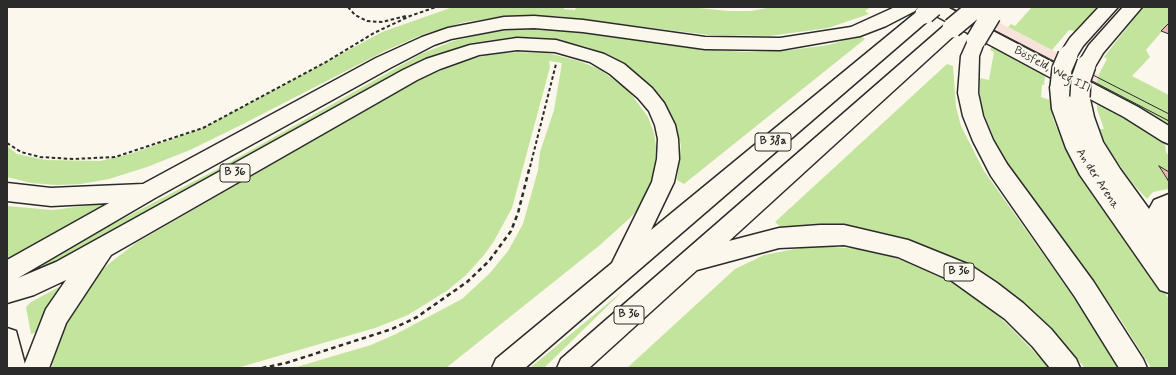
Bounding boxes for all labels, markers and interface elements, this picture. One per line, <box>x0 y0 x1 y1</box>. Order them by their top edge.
street label: Bösfeld, Weg III <box>1011 44 1093 96</box>
road number: B 38a <box>755 133 791 151</box>
street label: An der Arena <box>1072 146 1122 212</box>
road number: B 36 <box>220 164 250 182</box>
road number: B 36 <box>944 263 974 281</box>
road number: B 36 <box>614 306 644 324</box>

